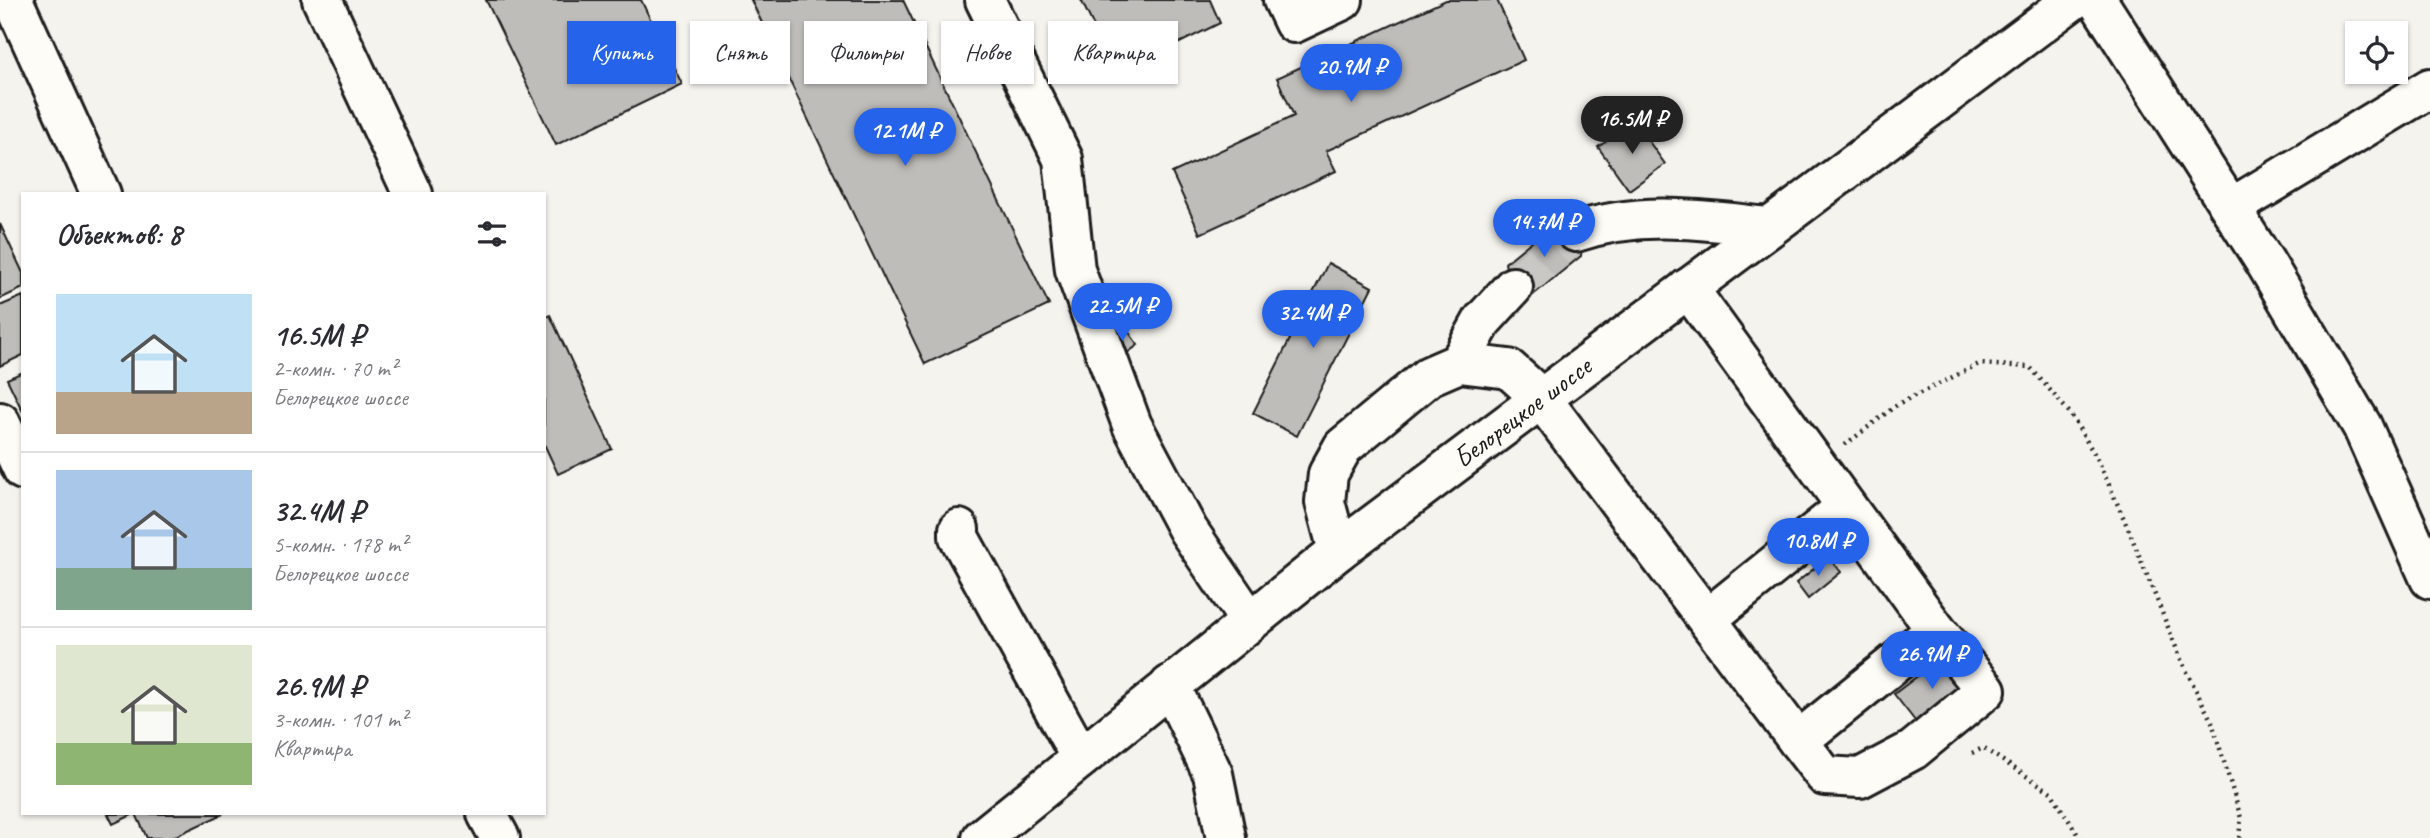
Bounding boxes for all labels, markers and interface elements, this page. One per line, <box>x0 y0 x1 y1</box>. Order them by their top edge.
chip: Купить <box>567 21 676 84</box>
chip: Снять <box>690 21 790 84</box>
chip: Фильтры <box>804 21 927 84</box>
chip: Новое <box>941 21 1034 84</box>
chip: Квартира <box>1048 21 1178 84</box>
map controls <box>2345 21 2408 84</box>
button: locate <box>2345 21 2408 84</box>
pin: 20.9M ₽ <box>1286 44 1416 104</box>
text: 20.9M ₽ <box>1316 52 1386 81</box>
pin: 16.5M ₽ <box>1567 96 1697 156</box>
text: 16.5M ₽ <box>1597 104 1667 133</box>
pin: 12.1M ₽ <box>840 108 970 168</box>
text: 12.1M ₽ <box>870 116 940 145</box>
pin: 14.7M ₽ <box>1479 200 1609 259</box>
text: 14.7M ₽ <box>1509 207 1579 236</box>
text: Объектов: 8 <box>56 215 181 253</box>
icon: filters <box>473 215 511 253</box>
pin: 22.5M ₽ <box>1057 284 1187 343</box>
pin: 32.4M ₽ <box>1248 290 1378 350</box>
text: 22.5M ₽ <box>1087 291 1157 320</box>
text: 32.4M ₽ <box>1278 298 1348 327</box>
text: 16.5M ₽ <box>273 316 364 354</box>
icon: home <box>112 322 196 406</box>
street label: Белорецкое шоссе <box>1446 348 1600 475</box>
text: 2-комн. · 70 m² <box>273 354 397 383</box>
text: Белорецкое шоссе <box>273 383 408 412</box>
text: 32.4M ₽ <box>273 492 364 530</box>
icon: home <box>112 498 196 582</box>
pin: 10.8M ₽ <box>1753 518 1883 578</box>
text: 10.8M ₽ <box>1783 526 1853 555</box>
text: 5-комн. · 178 m² <box>273 530 407 559</box>
text: Белорецкое шоссе <box>273 559 408 588</box>
pin: 26.9M ₽ <box>1867 632 1997 691</box>
text: 26.9M ₽ <box>1897 639 1967 668</box>
text: 26.9M ₽ <box>273 667 364 705</box>
icon: home <box>112 673 196 757</box>
text: 3-комн. · 101 m² <box>273 705 407 734</box>
text: Квартира <box>273 734 351 763</box>

